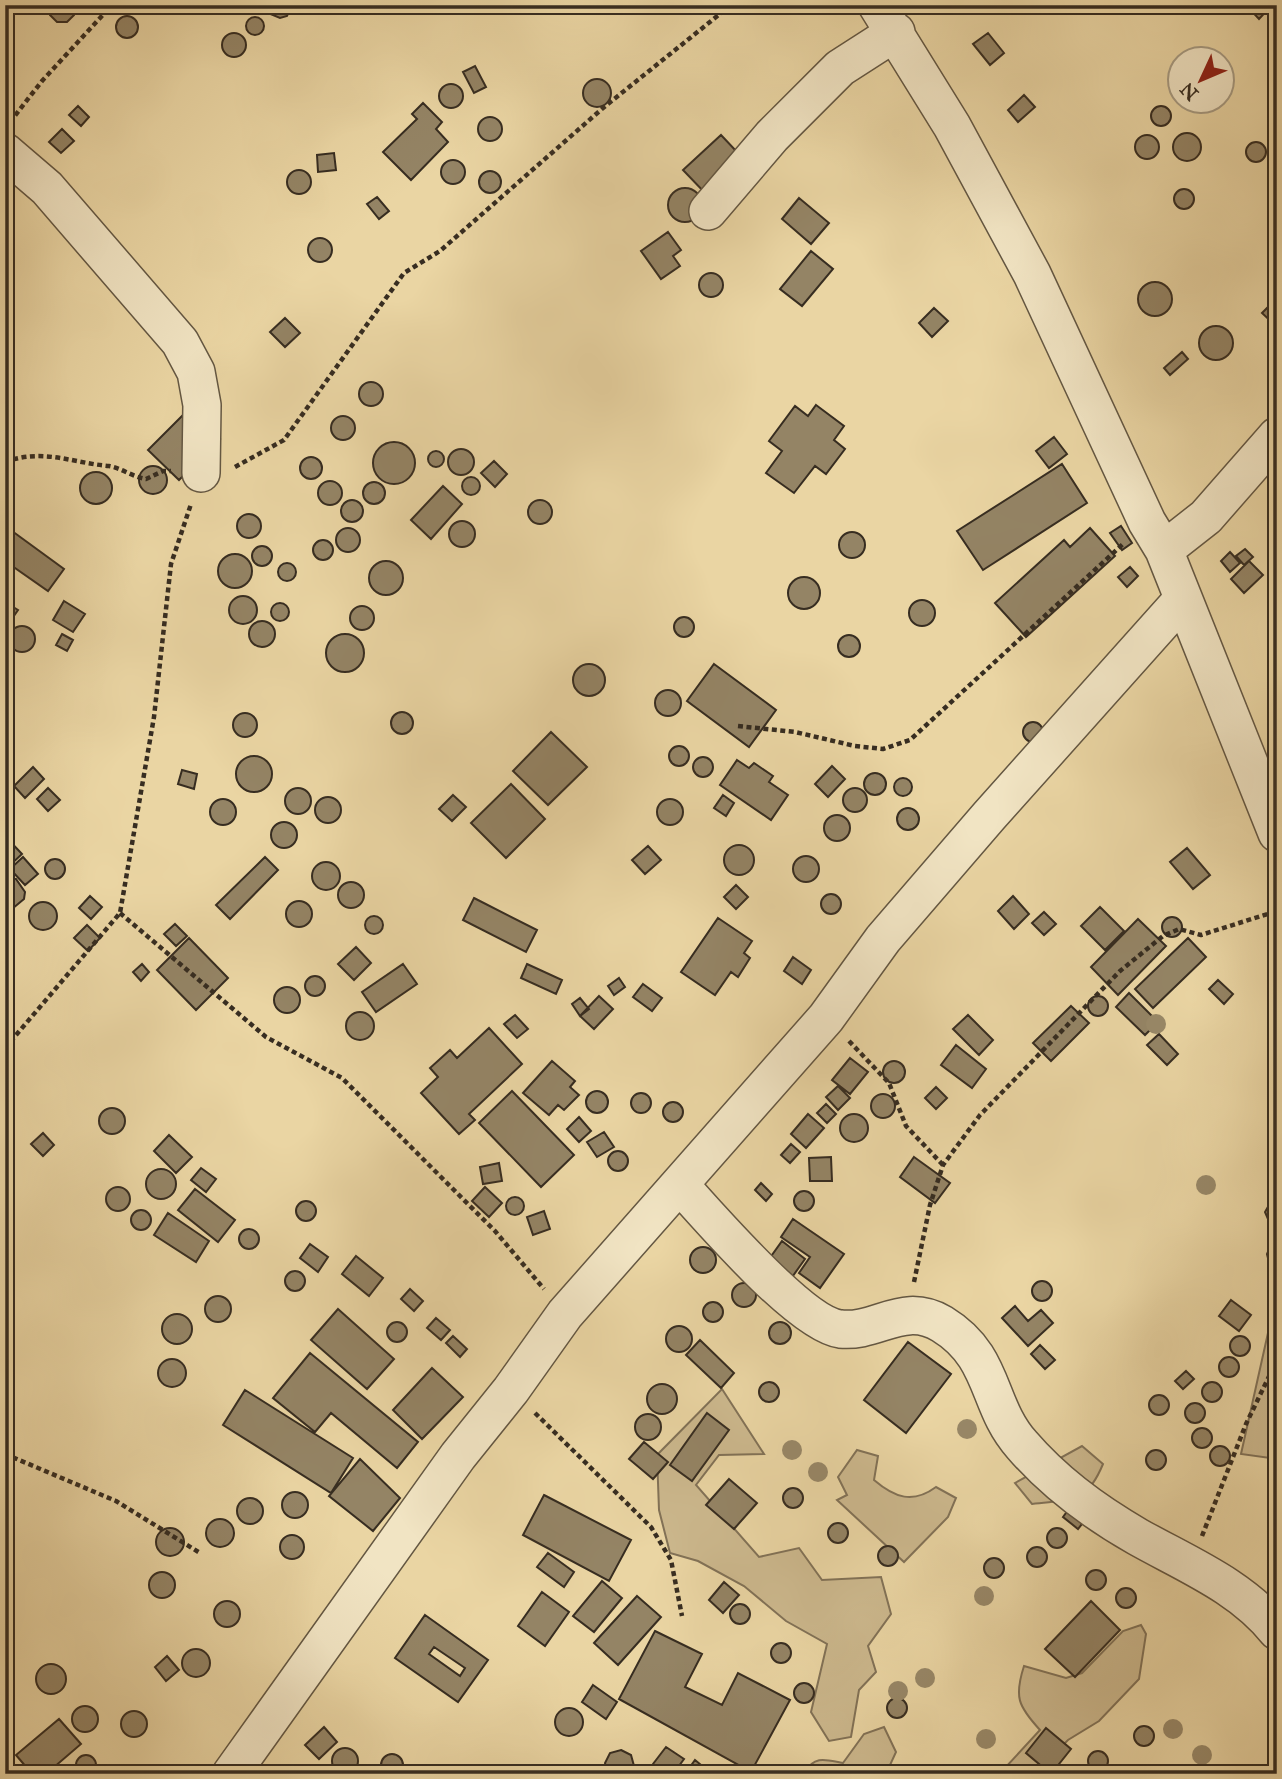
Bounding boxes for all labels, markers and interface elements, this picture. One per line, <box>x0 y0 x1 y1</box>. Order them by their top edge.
north arrow <box>1166 46 1236 116</box>
text: N <box>1175 78 1203 105</box>

